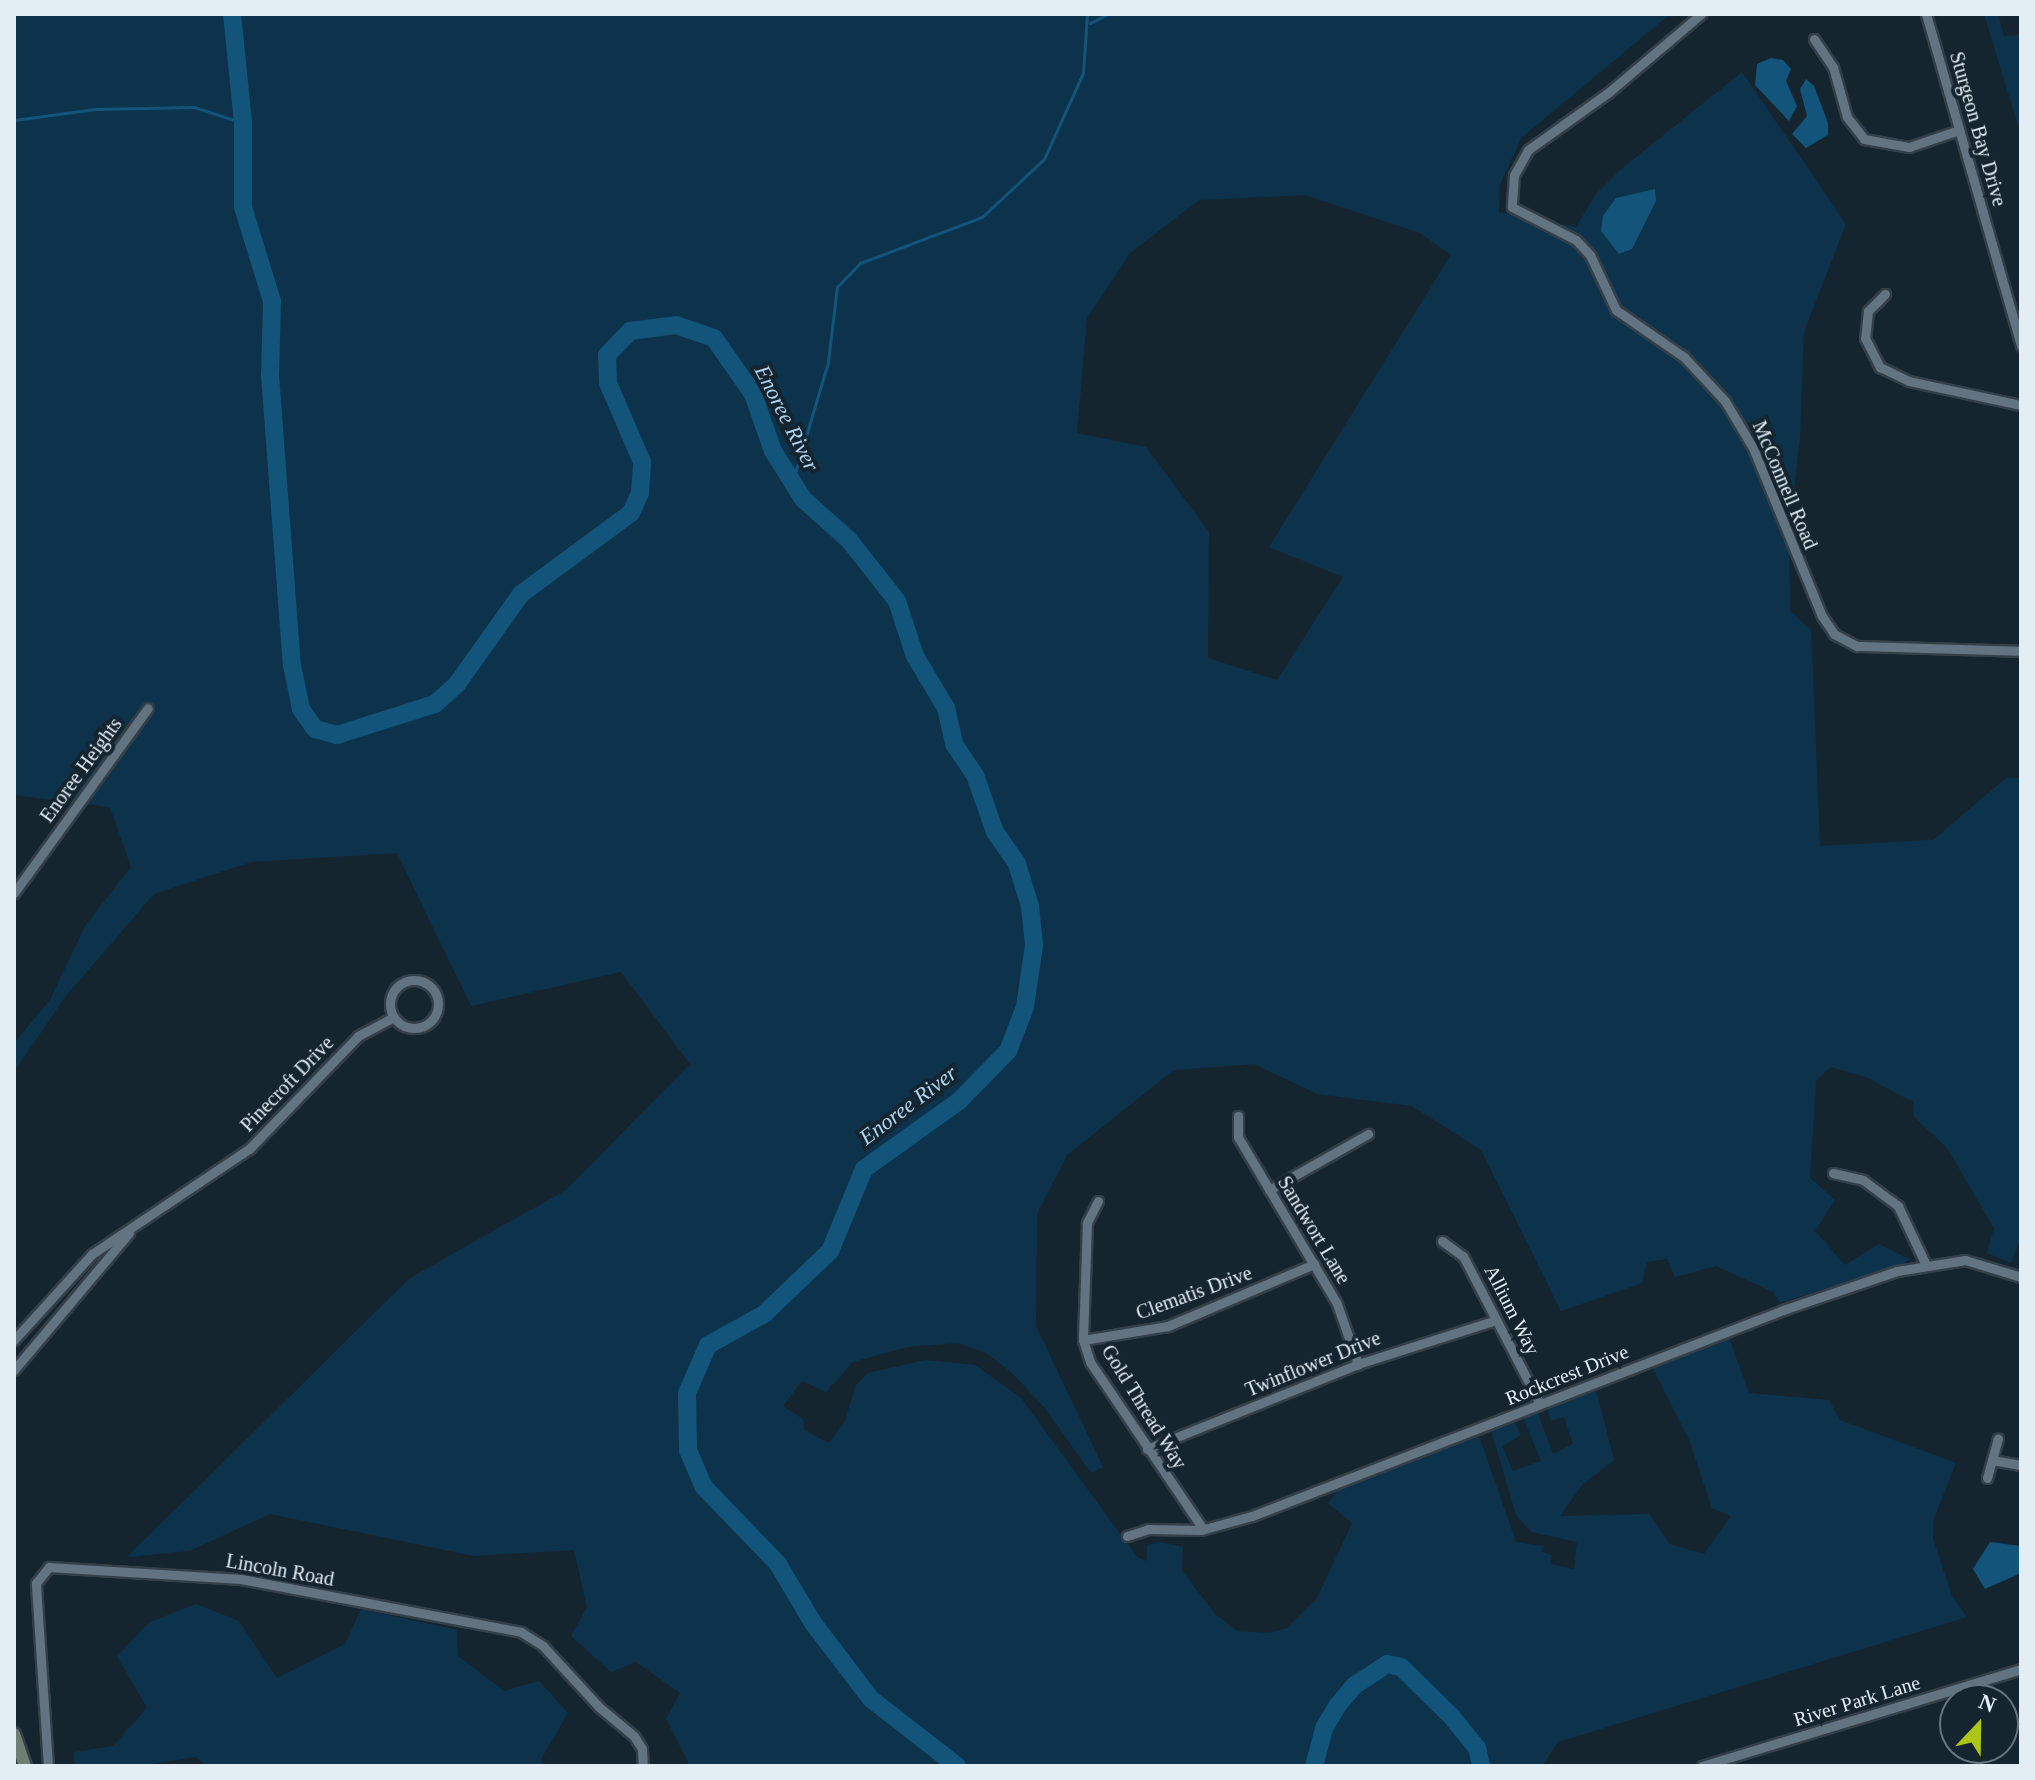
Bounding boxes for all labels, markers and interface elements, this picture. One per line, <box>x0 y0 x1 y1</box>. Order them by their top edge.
street label: Sturgeon Bay Drive <box>1944 49 2012 209</box>
water label: Enoree River <box>749 360 825 476</box>
street label: McConnell Road <box>1747 417 1823 553</box>
street label: Enoree Heights <box>35 713 127 827</box>
street label: Pinecroft Drive <box>235 1031 339 1137</box>
water label: Enoree River <box>854 1060 962 1150</box>
street label: Sandwort Lane <box>1272 1172 1356 1288</box>
street label: Clematis Drive <box>1133 1261 1255 1325</box>
street label: Allium Way <box>1479 1261 1545 1359</box>
street label: Twinflower Drive <box>1242 1326 1384 1402</box>
street label: Rockcrest Drive <box>1502 1339 1632 1411</box>
street label: Gold Thread Way <box>1096 1340 1192 1474</box>
street label: Lincoln Road <box>224 1549 336 1591</box>
street label: River Park Lane <box>1791 1670 1923 1732</box>
north arrow <box>1939 1684 2019 1764</box>
text: N <box>1975 1689 1999 1718</box>

